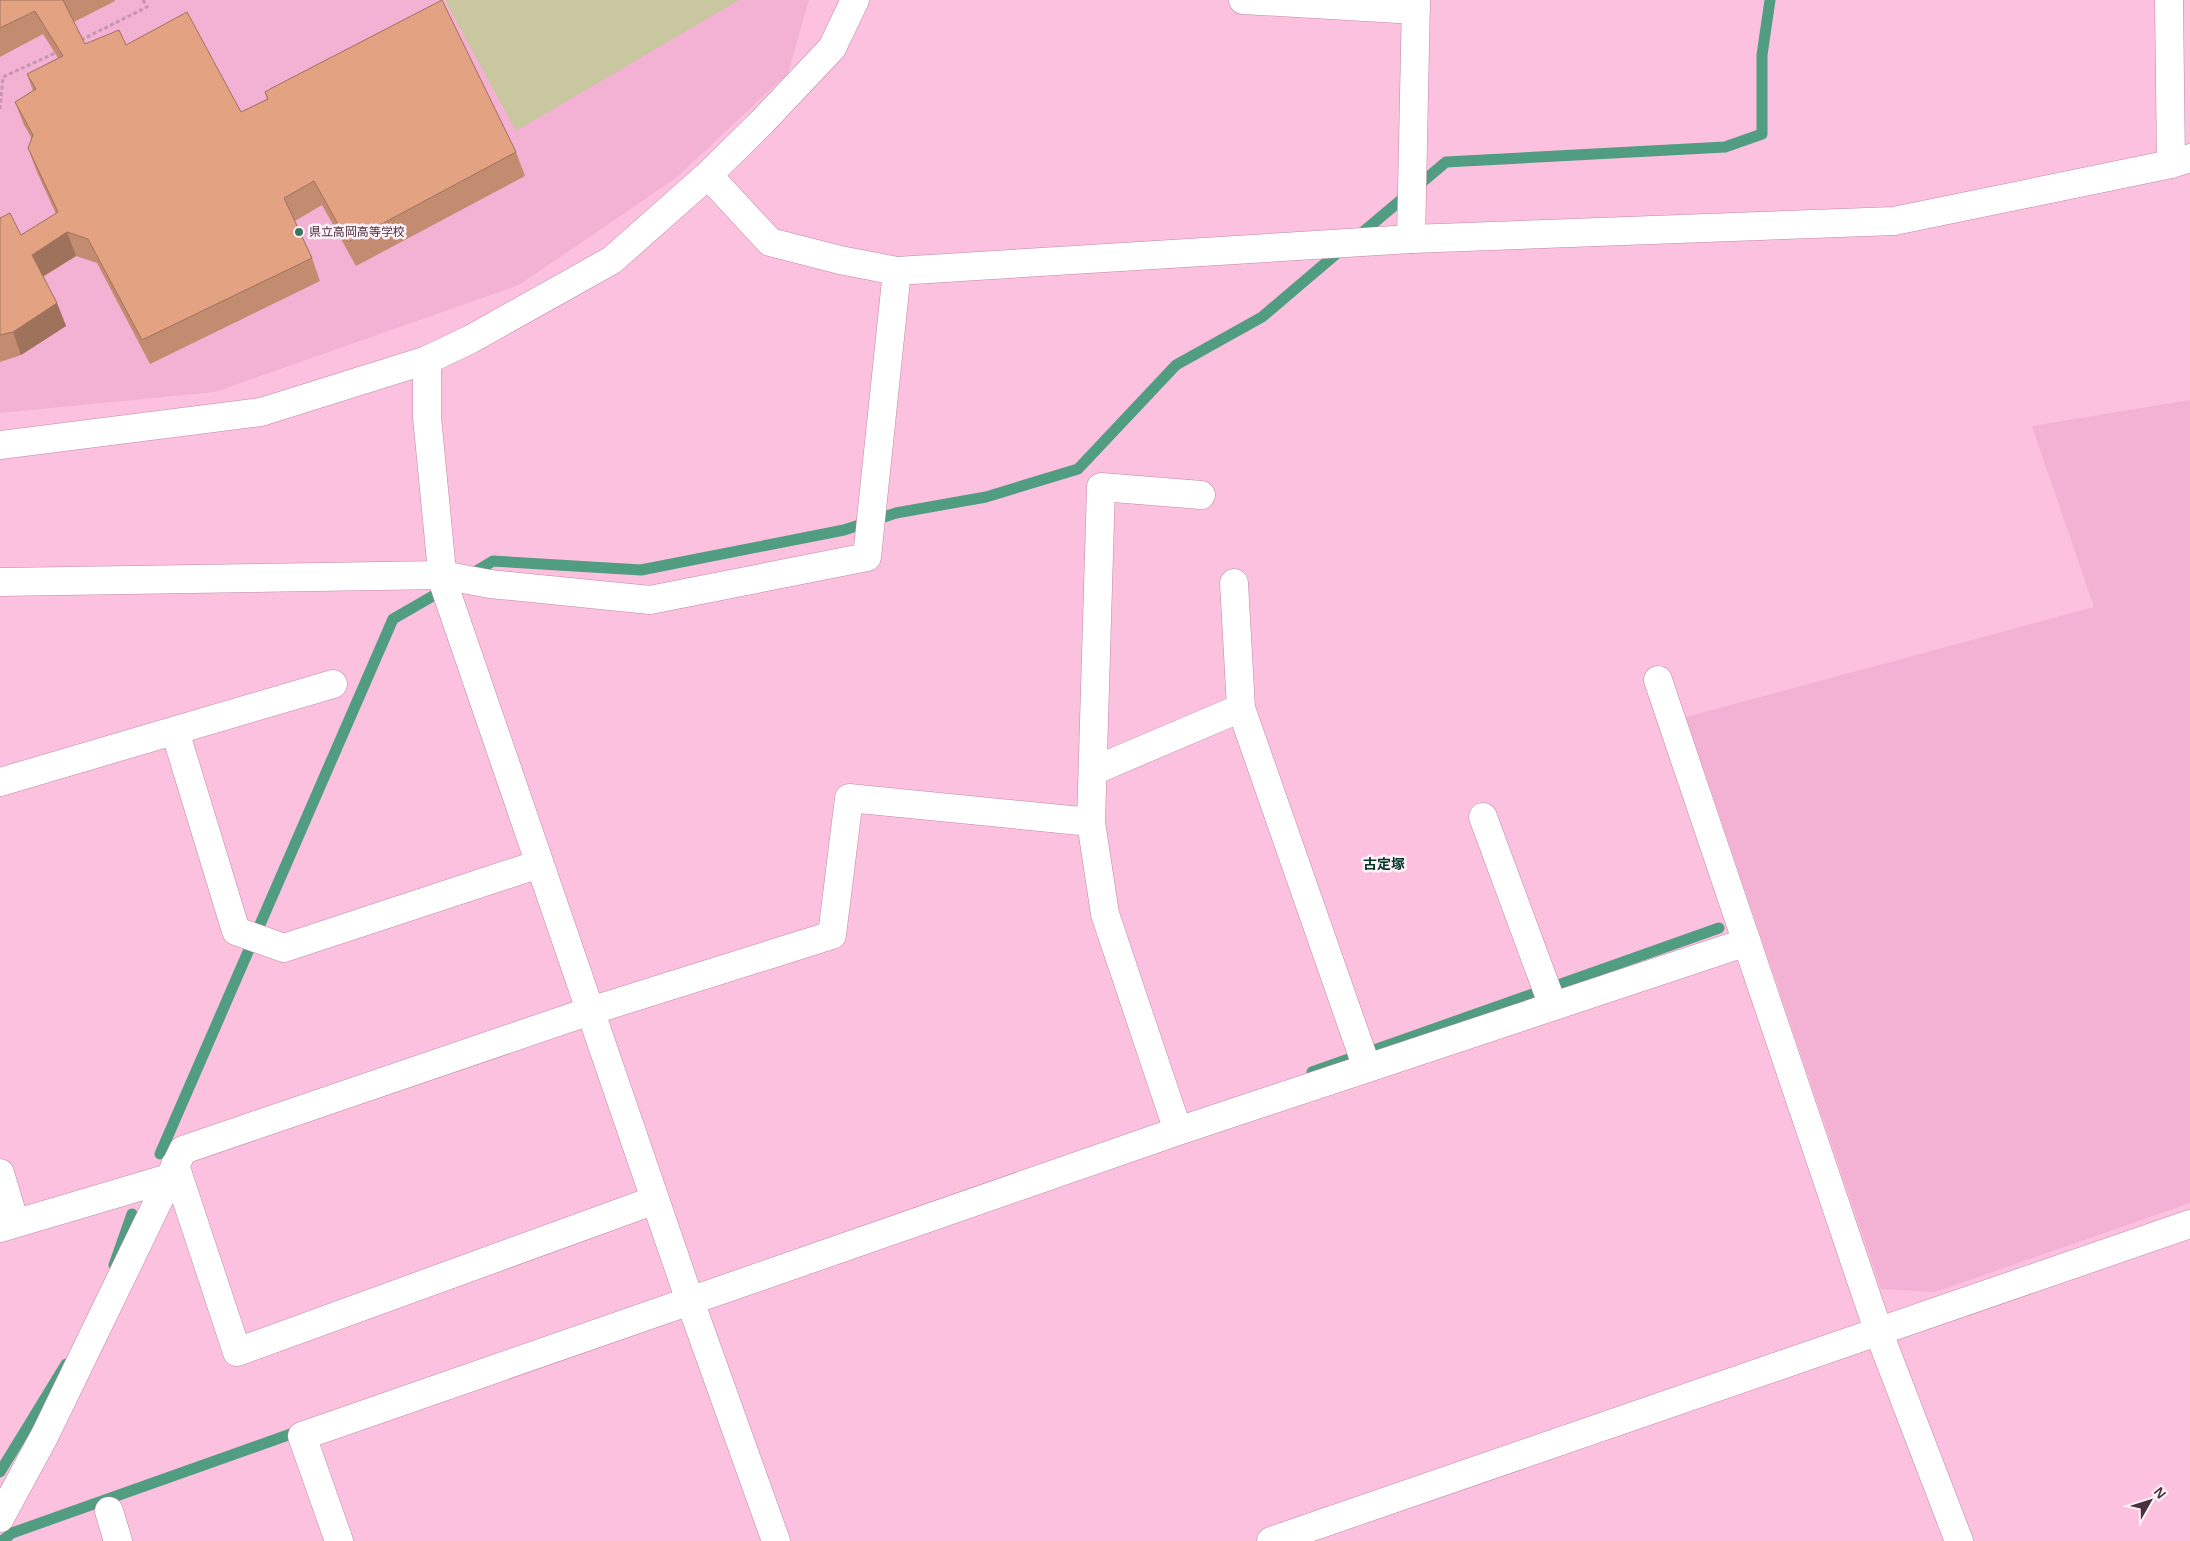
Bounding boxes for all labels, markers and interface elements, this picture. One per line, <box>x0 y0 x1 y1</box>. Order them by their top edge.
place label: 県立高岡高等学校 <box>309 225 405 239</box>
marker: 県立高岡高等学校 <box>293 226 305 238</box>
district label: 古定塚 <box>1363 856 1405 872</box>
north arrow <box>2125 1476 2175 1526</box>
text: N <box>2151 1484 2170 1502</box>

